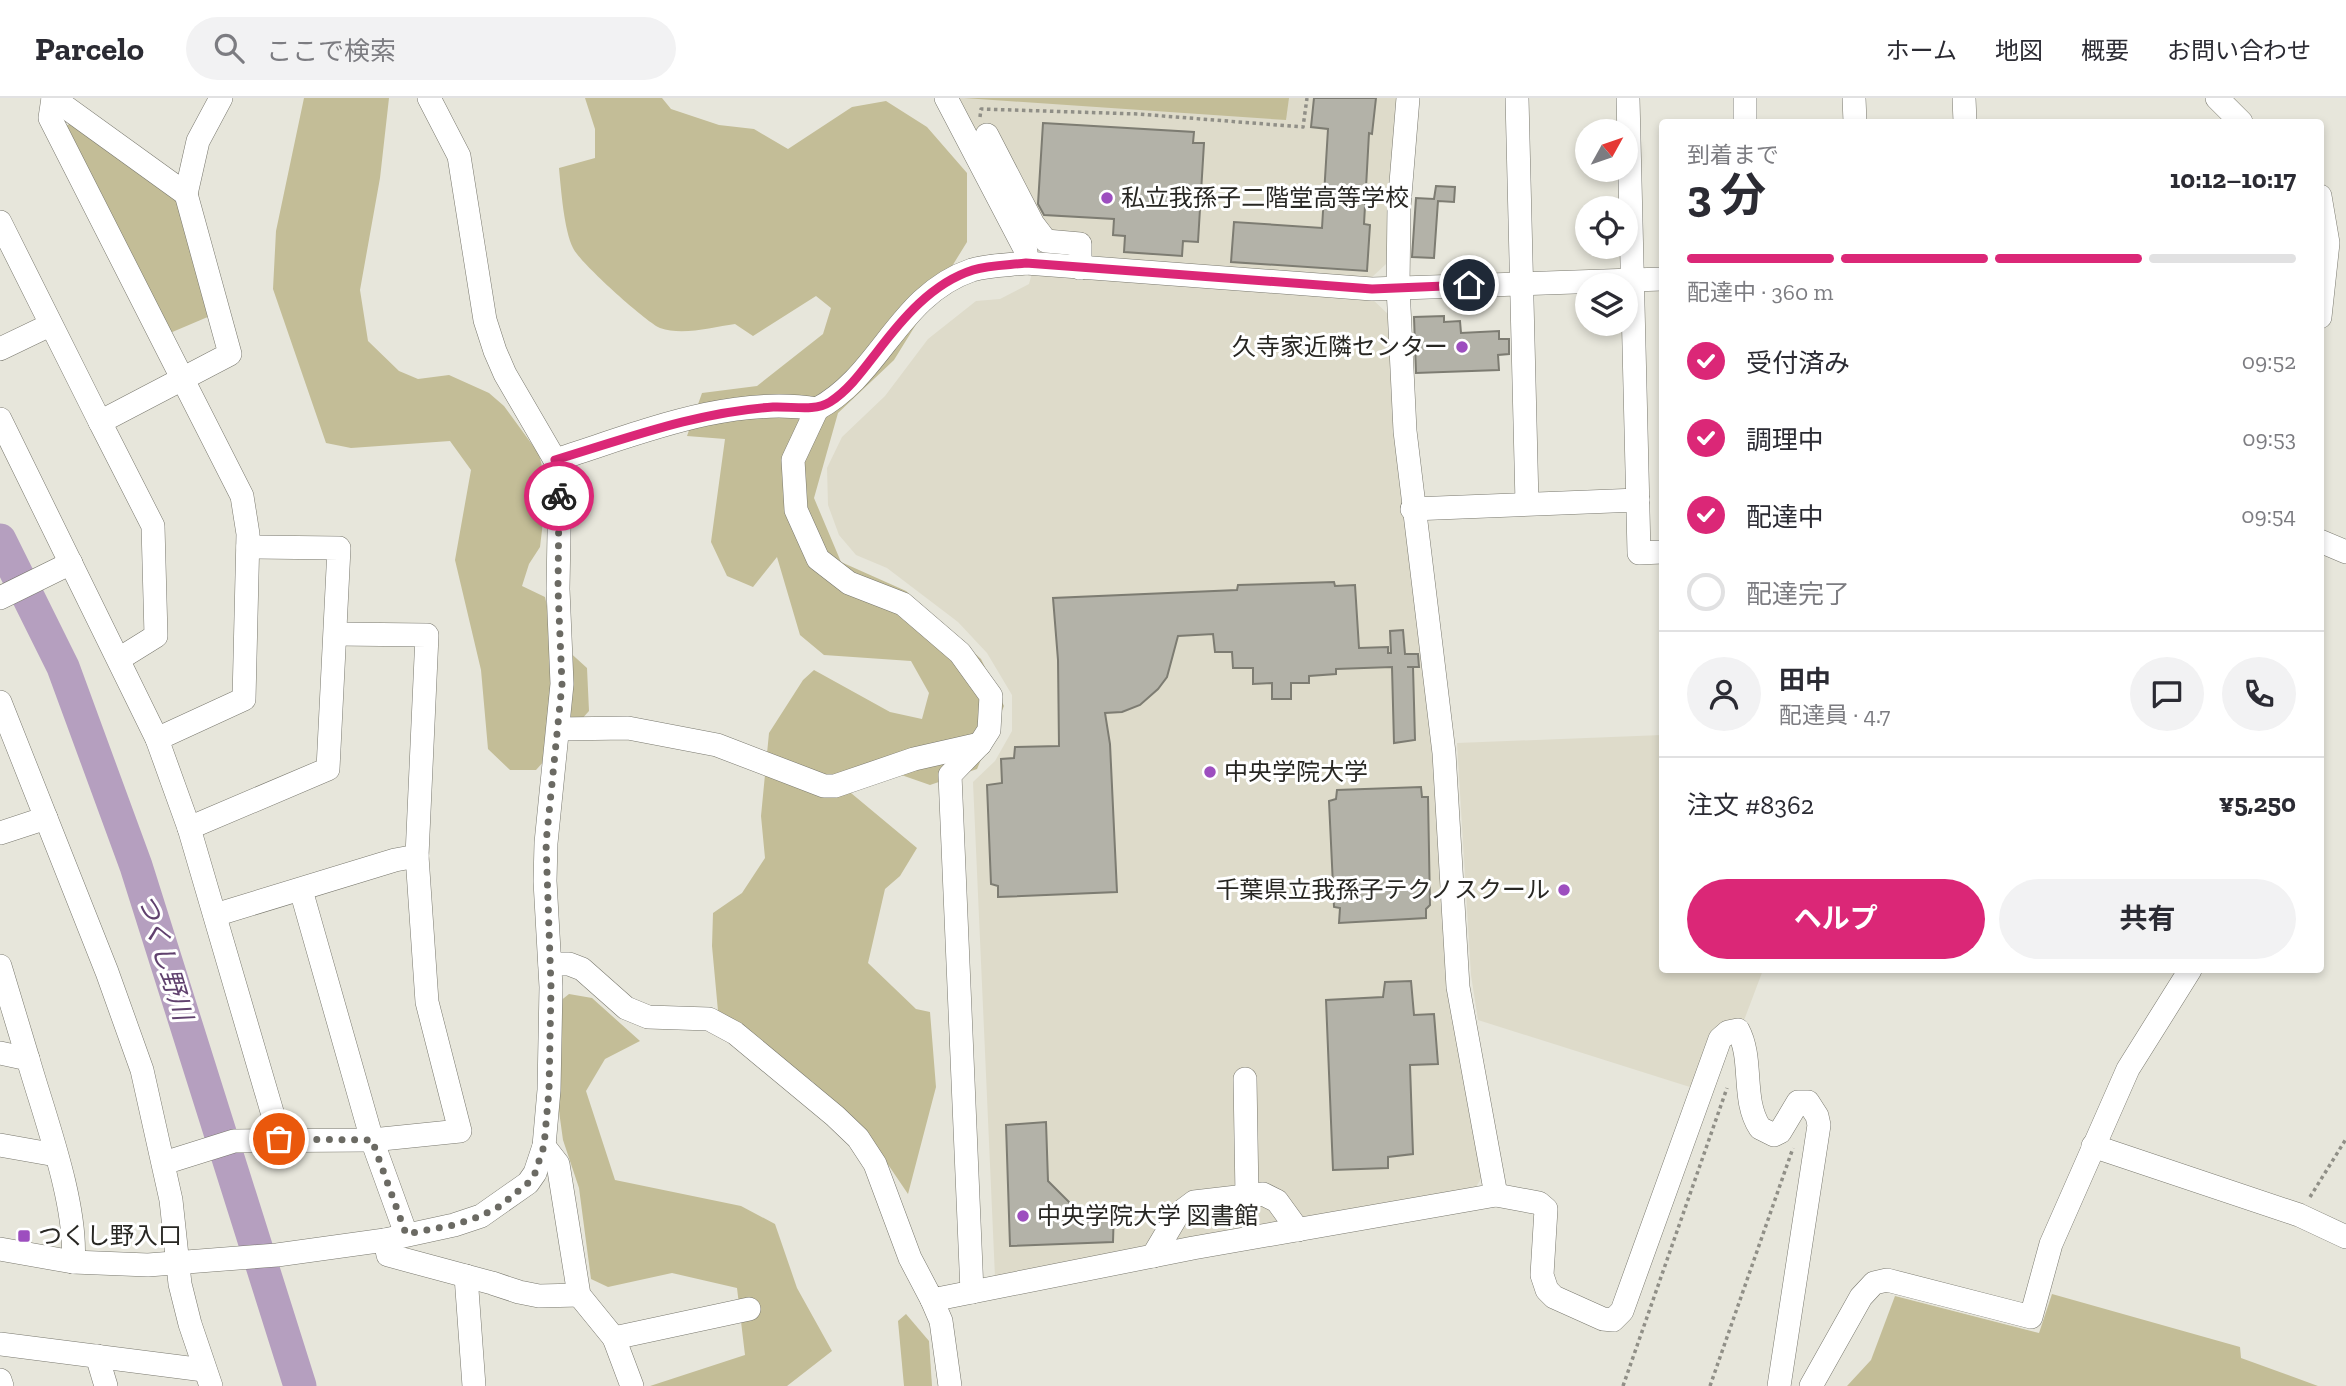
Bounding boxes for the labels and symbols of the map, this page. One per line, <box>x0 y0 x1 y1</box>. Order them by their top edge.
north arrow <box>1575 119 1638 182</box>
place label: 私立我孫子二階堂高等学校 <box>1121 183 1409 212</box>
marker: 私立我孫子二階堂高等学校 <box>1099 190 1115 206</box>
pin <box>1439 255 1499 315</box>
place label: 久寺家近隣センター <box>1232 332 1448 361</box>
marker: 久寺家近隣センター <box>1454 339 1470 355</box>
courier <box>524 461 594 531</box>
place label: 中央学院大学 <box>1224 757 1368 786</box>
marker: 中央学院大学 <box>1202 764 1218 780</box>
place label: 千葉県立我孫子テクノスクール <box>1215 875 1550 904</box>
marker: 千葉県立我孫子テクノスクール <box>1556 882 1572 898</box>
water label: つくし野川 <box>131 890 200 1027</box>
pin <box>249 1109 309 1169</box>
place label: 中央学院大学 図書館 <box>1037 1201 1258 1230</box>
marker: 中央学院大学 図書館 <box>1015 1208 1031 1224</box>
place label: つくし野入口 <box>38 1221 182 1250</box>
marker: つくし野入口 <box>16 1228 32 1244</box>

